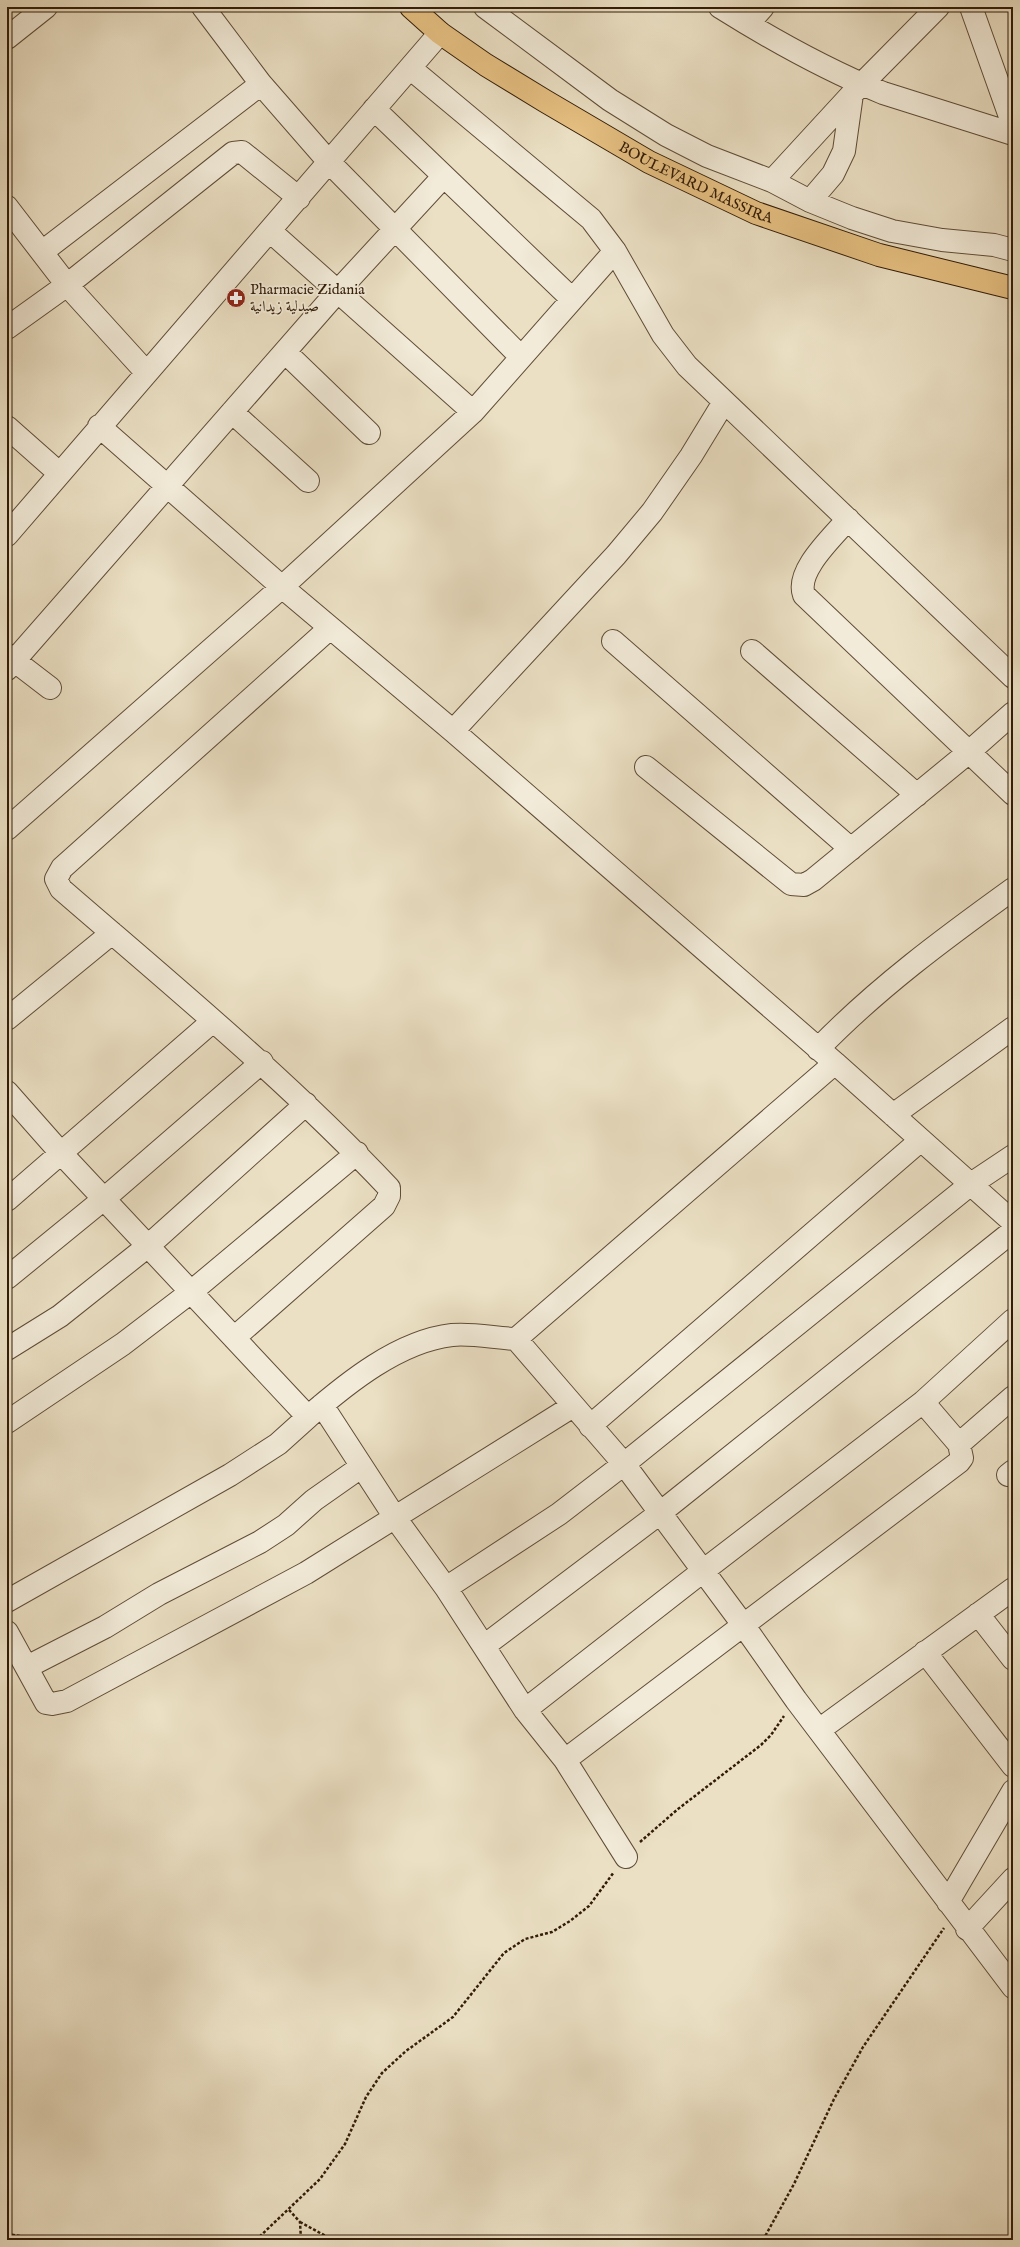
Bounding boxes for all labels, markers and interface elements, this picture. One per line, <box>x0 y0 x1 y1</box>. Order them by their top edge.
street label: BOULEVARD MASSIRA <box>615 137 776 228</box>
place label: Pharmacie Zidania صيدلية زيدانية <box>250 280 365 316</box>
pharmacy icon: Pharmacie Zidania صيدلية زيدانية <box>225 287 247 309</box>

